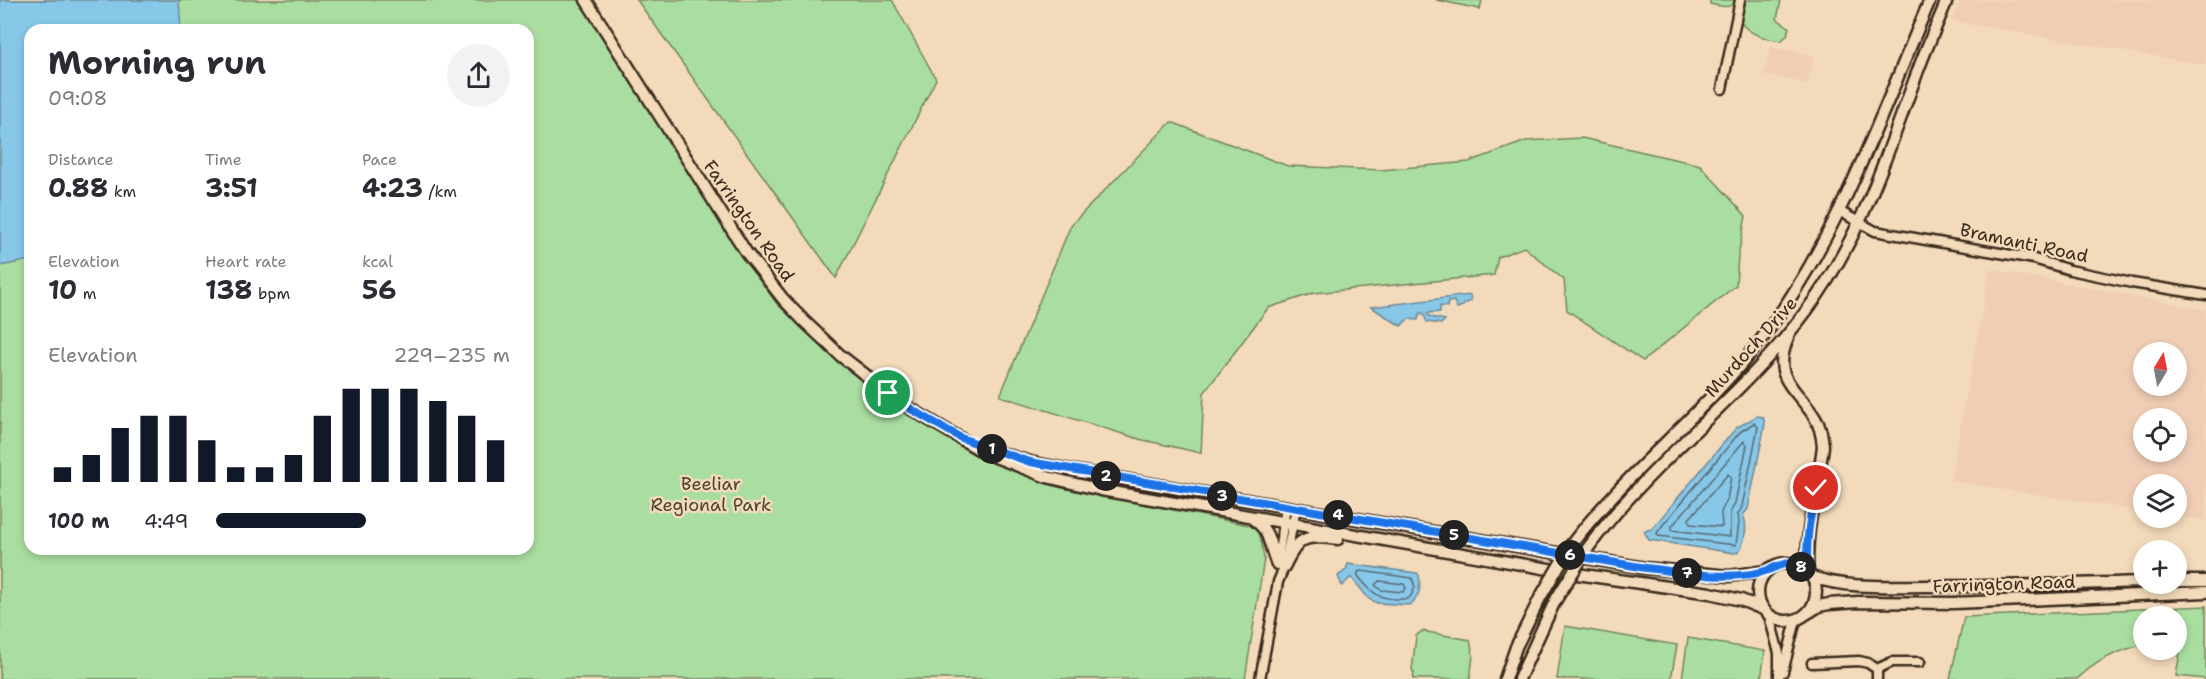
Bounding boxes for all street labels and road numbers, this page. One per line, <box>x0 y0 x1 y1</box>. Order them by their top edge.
street label: Farrington Road <box>698 156 800 286</box>
street label: Bramanti Road <box>1958 218 2090 268</box>
street label: Murdoch Drive <box>1699 292 1803 402</box>
street label: Farrington Road <box>1932 570 2076 598</box>

